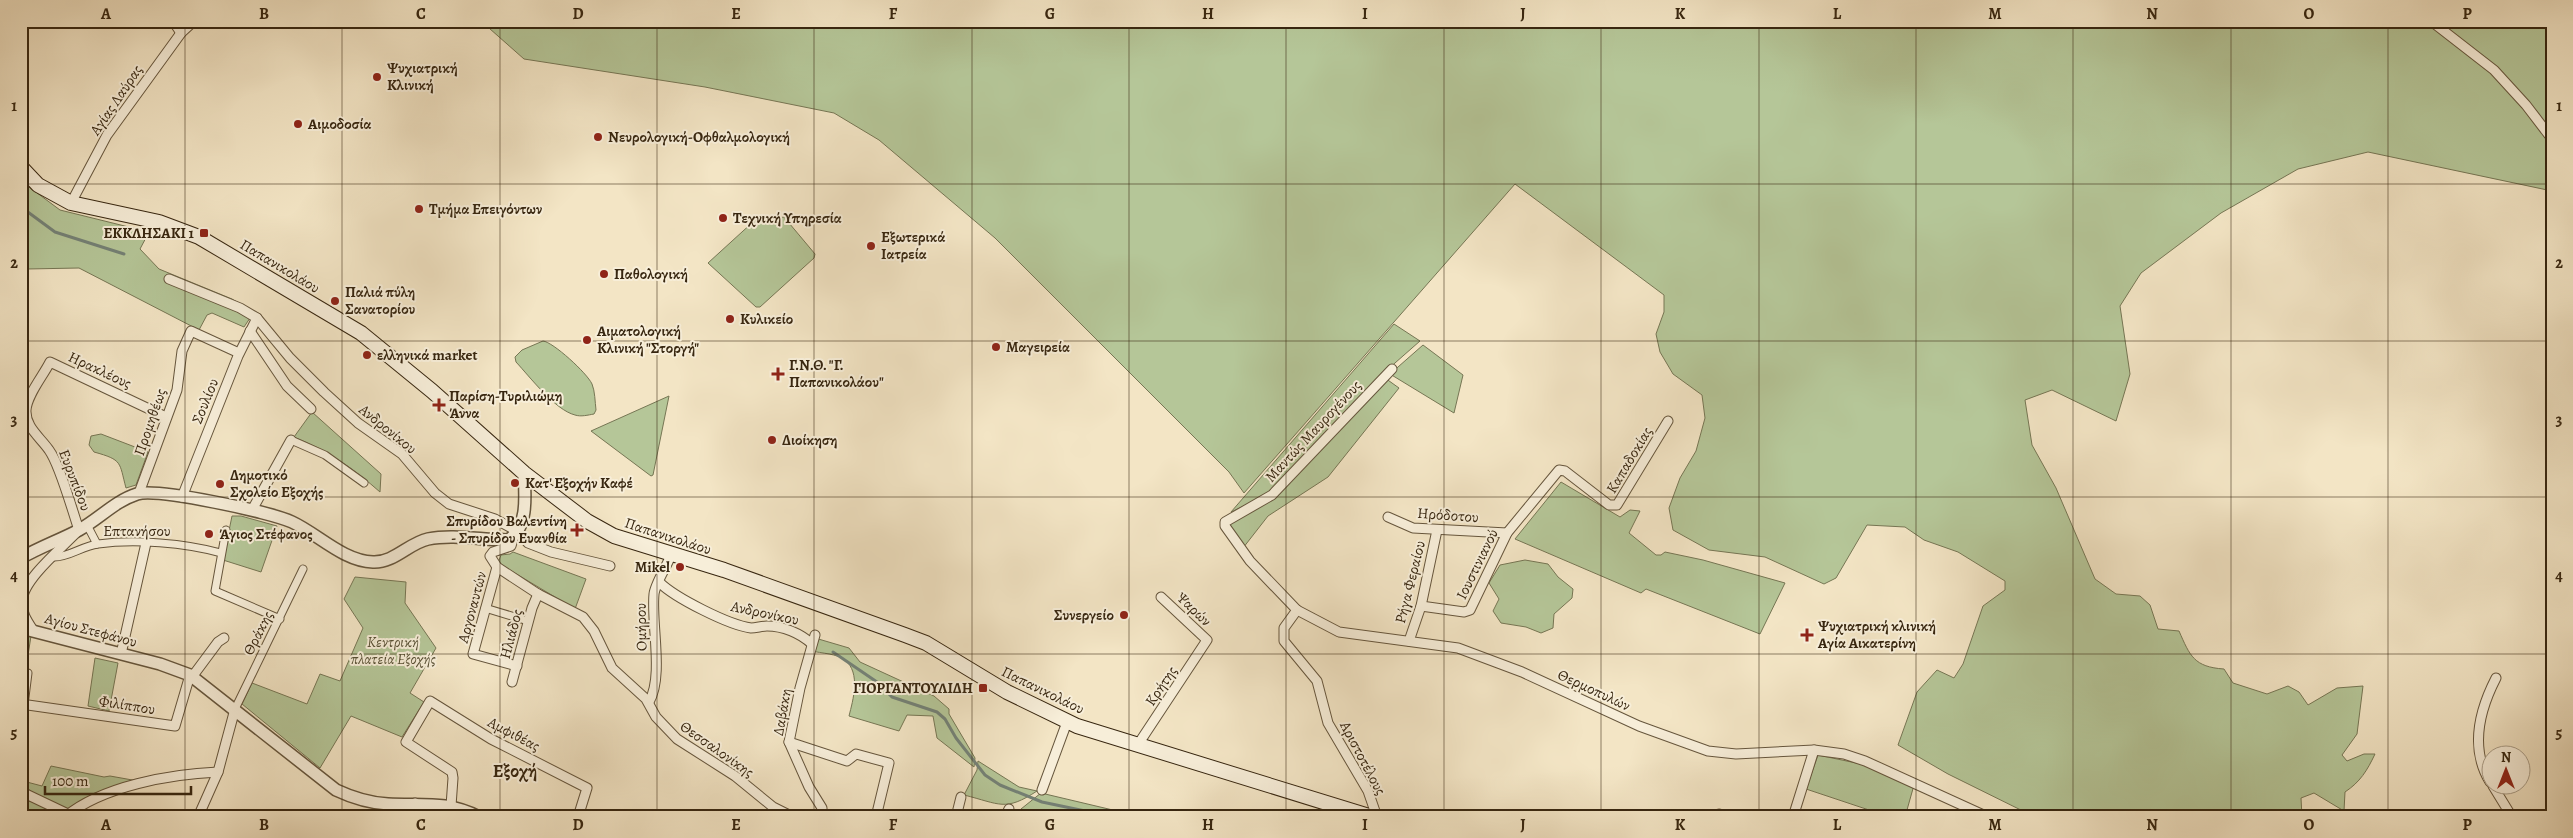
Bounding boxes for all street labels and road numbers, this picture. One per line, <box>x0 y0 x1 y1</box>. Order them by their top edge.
street label: Αγίας Λαύρας <box>85 61 147 140</box>
street label: Παπανικολάου <box>236 234 324 298</box>
street label: Ηρακλέους <box>65 347 135 393</box>
street label: Σουλίου <box>187 375 223 427</box>
street label: Μαντώς Μαυρογένους <box>1260 376 1366 486</box>
street label: Προμηθέως <box>129 386 171 458</box>
street label: Ανδρονίκου <box>354 399 421 459</box>
street label: Καπαδοκίας <box>1601 423 1657 497</box>
street label: Ευρυπίδου <box>54 446 96 514</box>
street label: Ηρόδοτου <box>1417 503 1480 527</box>
street label: Παπανικολάου <box>622 513 714 559</box>
street label: Επτανήσου <box>103 521 171 541</box>
street label: Ιουστινιανού <box>1451 525 1503 603</box>
street label: Ρήγα Φεραίου <box>1390 538 1430 626</box>
street label: Αργοναυτών <box>453 569 491 646</box>
street label: Ψαρών <box>1172 587 1216 631</box>
street label: Ανδρονίκου <box>728 596 801 630</box>
street label: Ομήρου <box>631 603 651 651</box>
street label: Ηλιάδος <box>495 607 527 661</box>
street label: Αγίου Στεφάνου <box>42 608 139 652</box>
street label: Θράκης <box>238 608 278 658</box>
street label: Παπανικολάου <box>998 661 1088 719</box>
street label: Κρήτης <box>1140 662 1182 710</box>
street label: Θερμοπυλών <box>1554 664 1634 716</box>
street label: Δαβάκη <box>768 687 796 737</box>
street label: Φιλίππου <box>97 691 157 719</box>
street label: Αμφιθέας <box>484 711 544 756</box>
street label: Θεσσαλονίκης <box>676 716 758 782</box>
street label: Αριστοτέλους <box>1335 717 1391 798</box>

